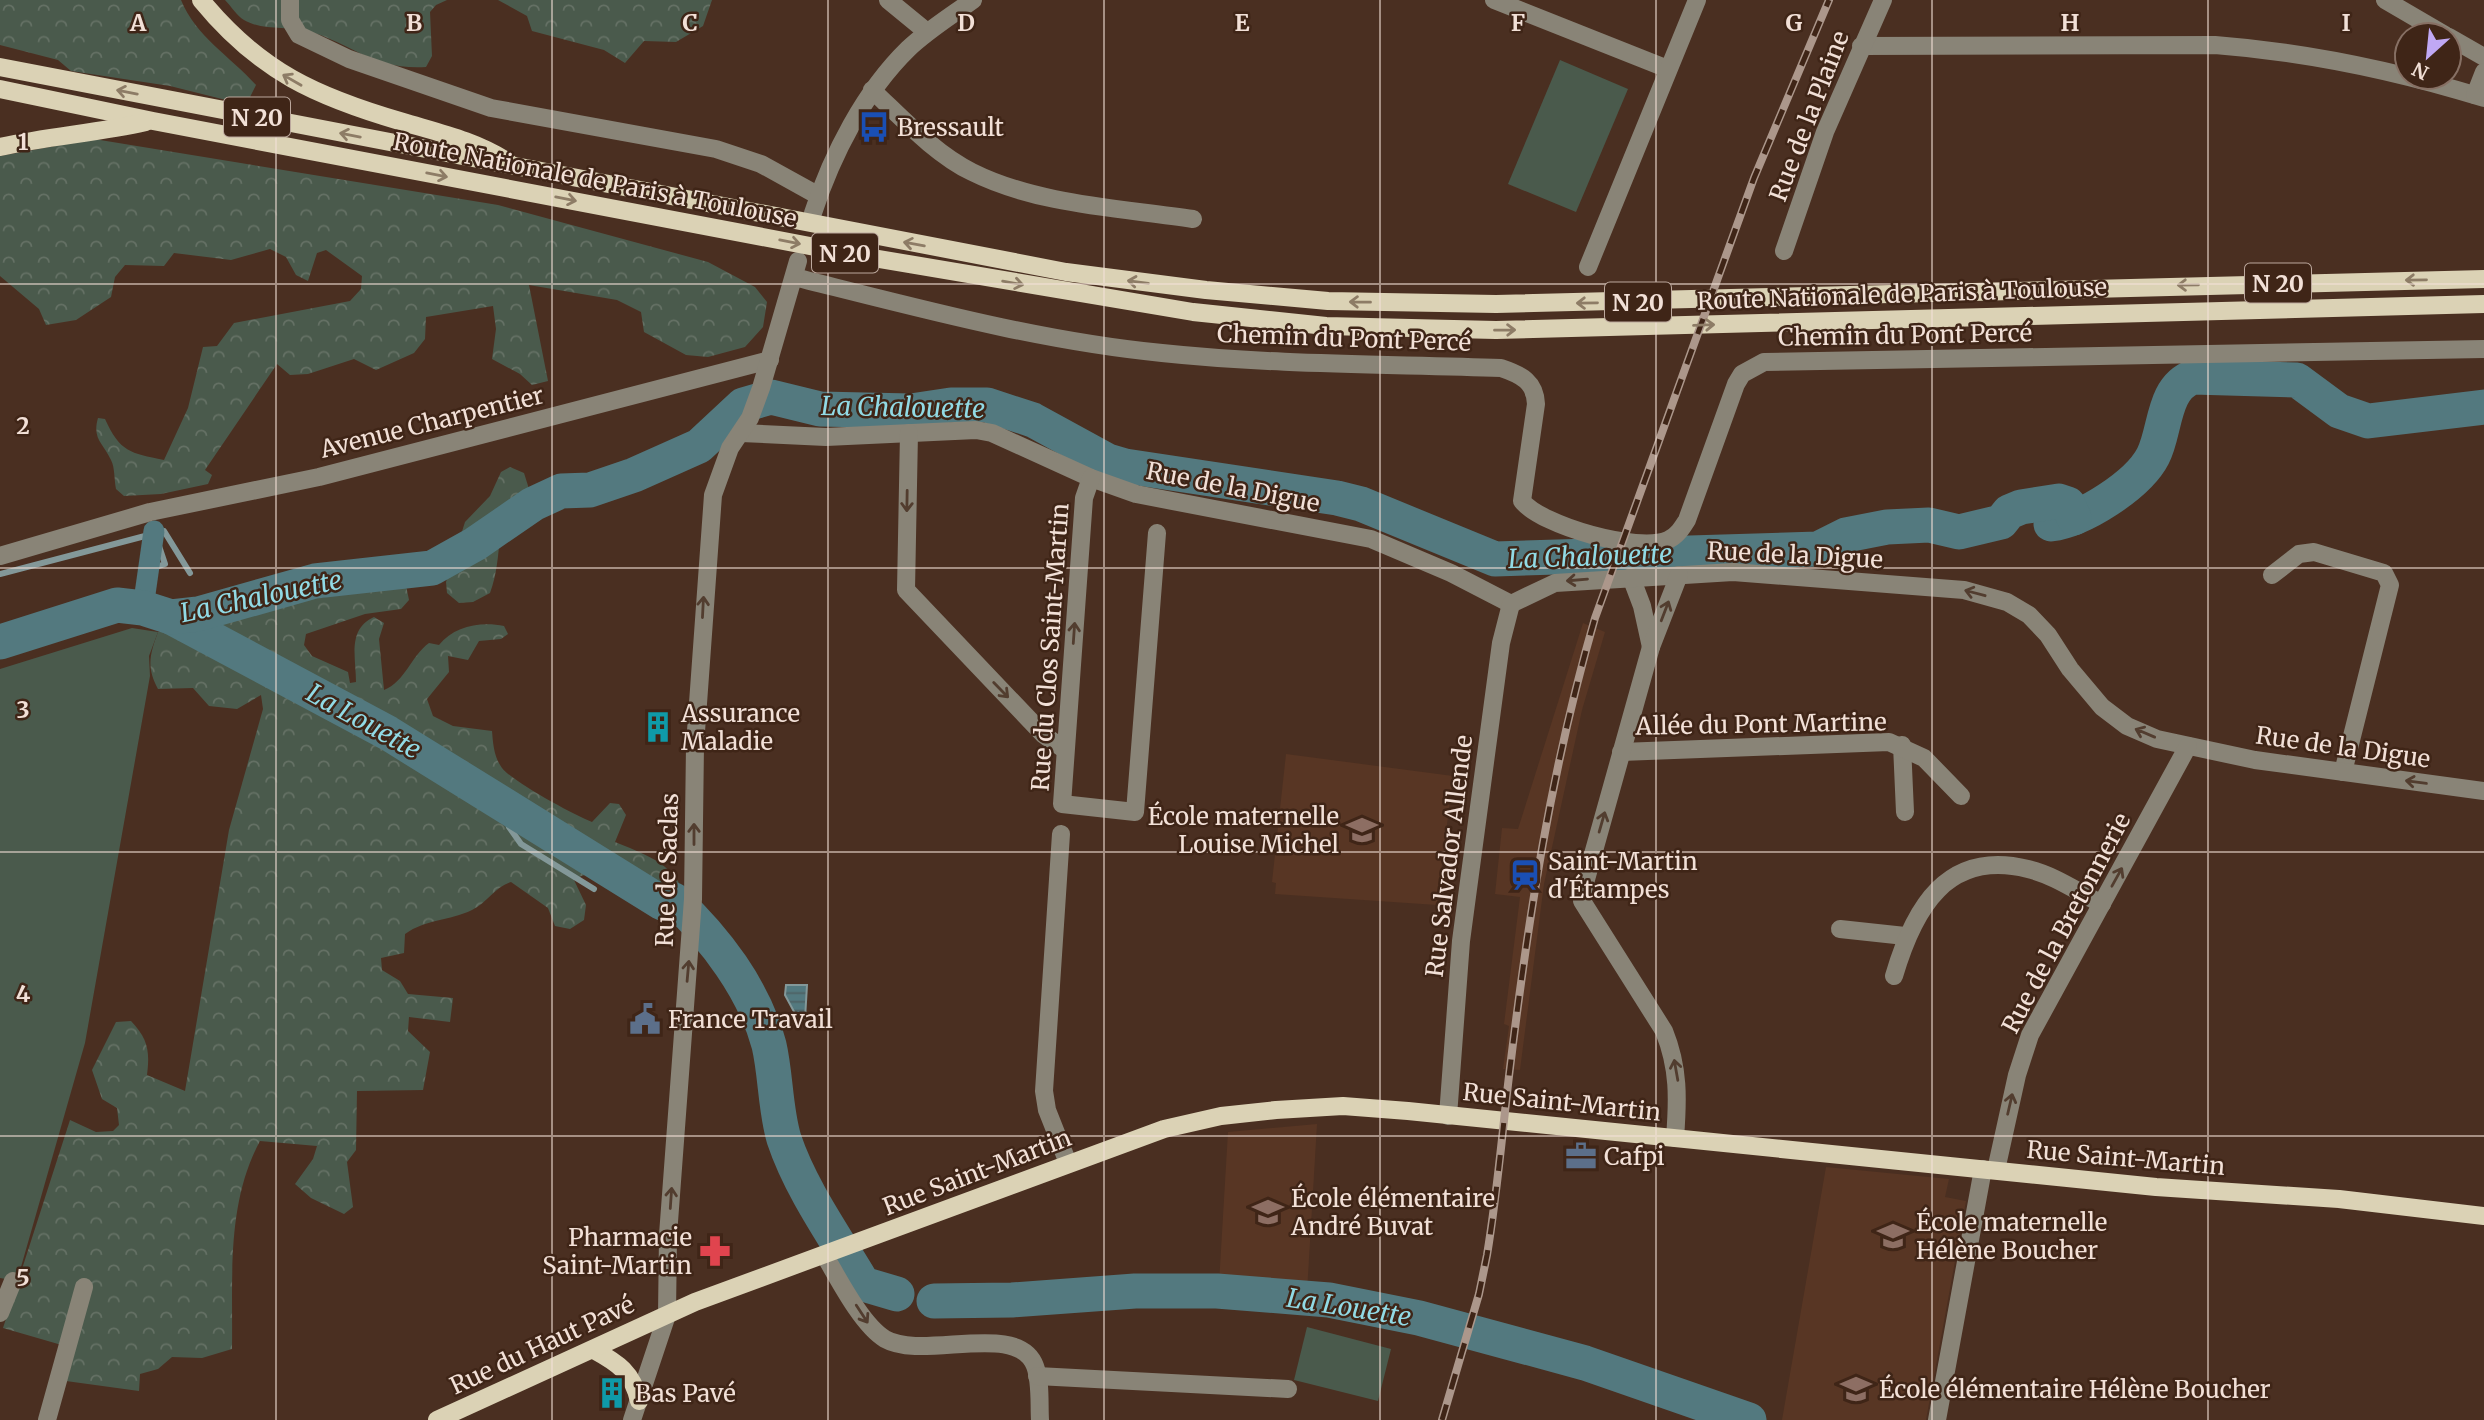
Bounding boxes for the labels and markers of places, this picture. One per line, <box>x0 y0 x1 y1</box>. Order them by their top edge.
bus stop icon: Bressault <box>857 110 891 144</box>
place label: Bressault <box>897 112 1004 143</box>
place label: Assurance Maladie <box>680 698 800 757</box>
building icon: Assurance Maladie <box>641 710 675 744</box>
place label: École maternelle Louise Michel <box>1148 800 1339 860</box>
school or university icon: École maternelle Louise Michel <box>1345 813 1379 847</box>
place label: Saint-Martin d'Étampes <box>1548 846 1698 905</box>
station icon: Saint-Martin d'Étampes <box>1508 858 1542 892</box>
public building icon: France Travail <box>628 1002 662 1036</box>
place label: France Travail <box>668 1004 833 1035</box>
office icon: Cafpi <box>1564 1139 1598 1173</box>
place label: Cafpi <box>1604 1141 1665 1172</box>
place label: École élémentaire André Buvat <box>1290 1182 1495 1242</box>
school or university icon: École élémentaire André Buvat <box>1251 1195 1285 1229</box>
place label: École maternelle Hélène Boucher <box>1916 1206 2107 1266</box>
school or university icon: École maternelle Hélène Boucher <box>1876 1219 1910 1253</box>
place label: Pharmacie Saint-Martin <box>542 1222 692 1281</box>
pharmacy icon: Pharmacie Saint-Martin <box>698 1234 732 1268</box>
school or university icon: École élémentaire Hélène Boucher <box>1839 1372 1873 1406</box>
place label: École élémentaire Hélène Boucher <box>1879 1373 2271 1405</box>
building icon: Bas Pavé <box>595 1376 629 1410</box>
place label: Bas Pavé <box>635 1378 736 1409</box>

